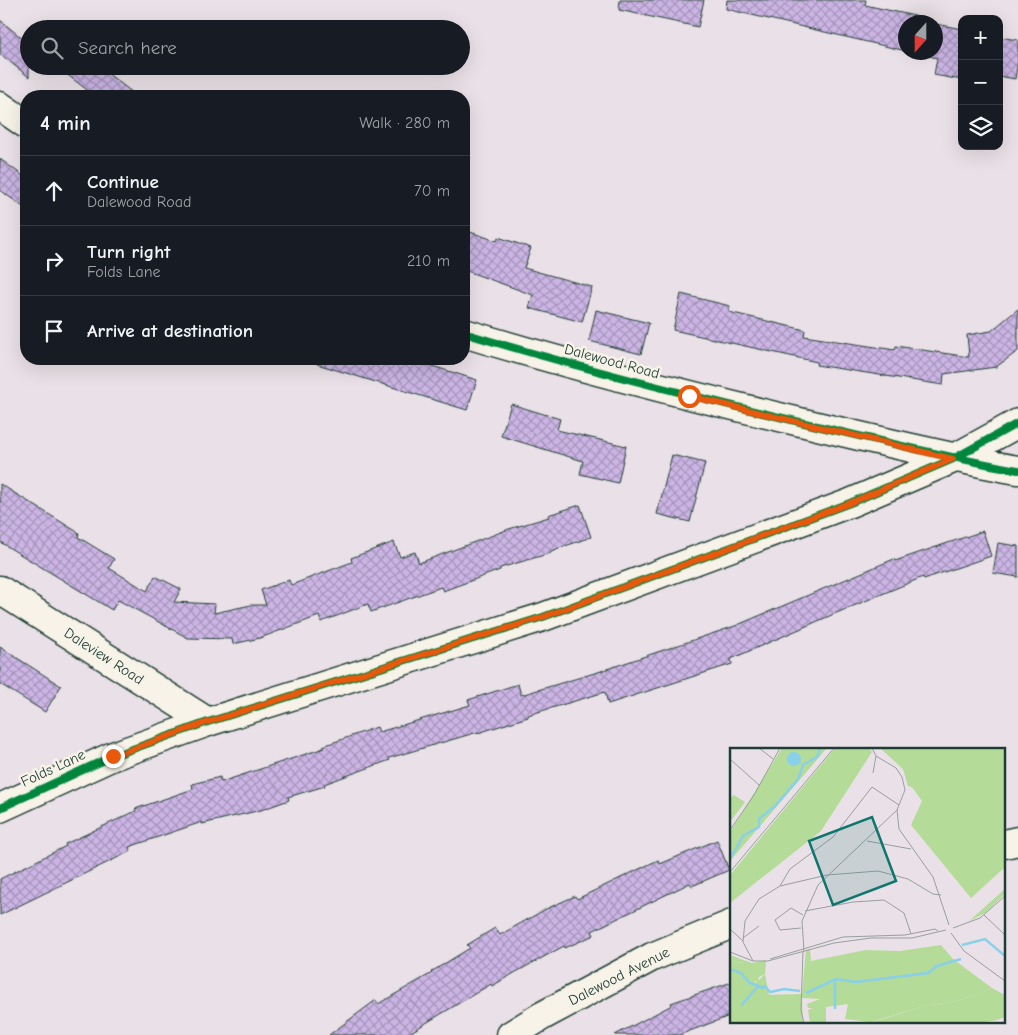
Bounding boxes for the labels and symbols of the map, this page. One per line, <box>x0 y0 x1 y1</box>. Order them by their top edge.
north arrow <box>898 15 943 60</box>
street label: Dalewood Road <box>562 340 662 382</box>
route start <box>678 385 701 408</box>
street label: Daleview Road <box>61 624 147 688</box>
street label: Folds Lane <box>18 745 89 791</box>
route end <box>102 745 125 768</box>
inset map <box>730 748 1006 1022</box>
street label: Dalewood Avenue <box>565 943 673 1009</box>

